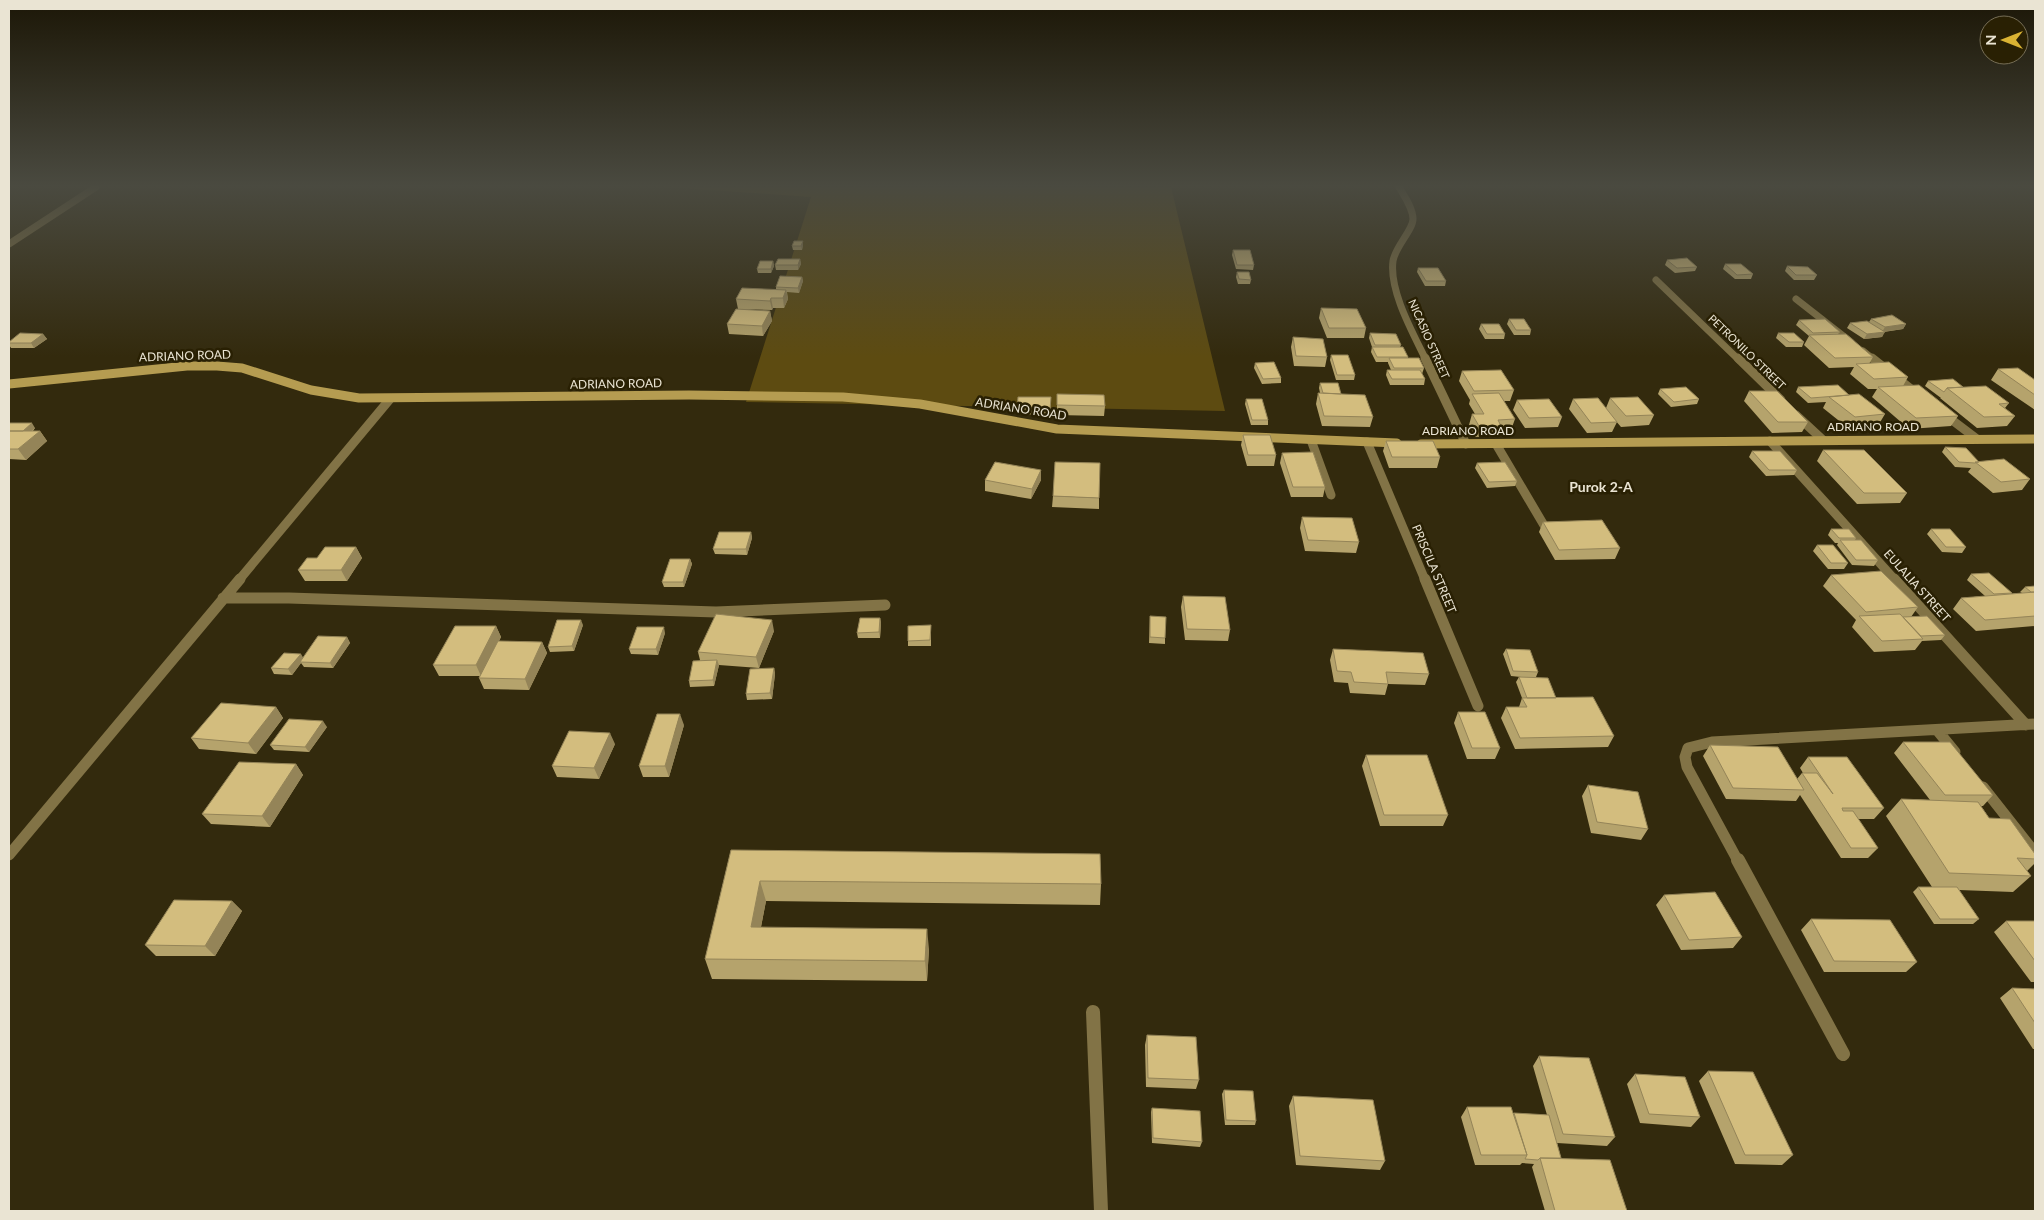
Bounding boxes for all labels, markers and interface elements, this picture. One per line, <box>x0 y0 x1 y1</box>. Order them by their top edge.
north arrow <box>1979 15 2029 65</box>
text: N <box>1982 35 1999 45</box>
street label: NICASIO STREET <box>1406 297 1453 381</box>
street label: PETRONILO STREET <box>1706 312 1789 392</box>
street label: ADRIANO ROAD <box>139 346 231 365</box>
street label: ADRIANO ROAD <box>570 375 662 392</box>
street label: ADRIANO ROAD <box>974 394 1068 423</box>
street label: ADRIANO ROAD <box>1827 419 1919 434</box>
street label: ADRIANO ROAD <box>1422 423 1514 438</box>
district label: Purok 2-A <box>1569 478 1633 495</box>
street label: PRISCILA STREET <box>1409 522 1460 615</box>
street label: EULALIA STREET <box>1881 546 1954 625</box>

